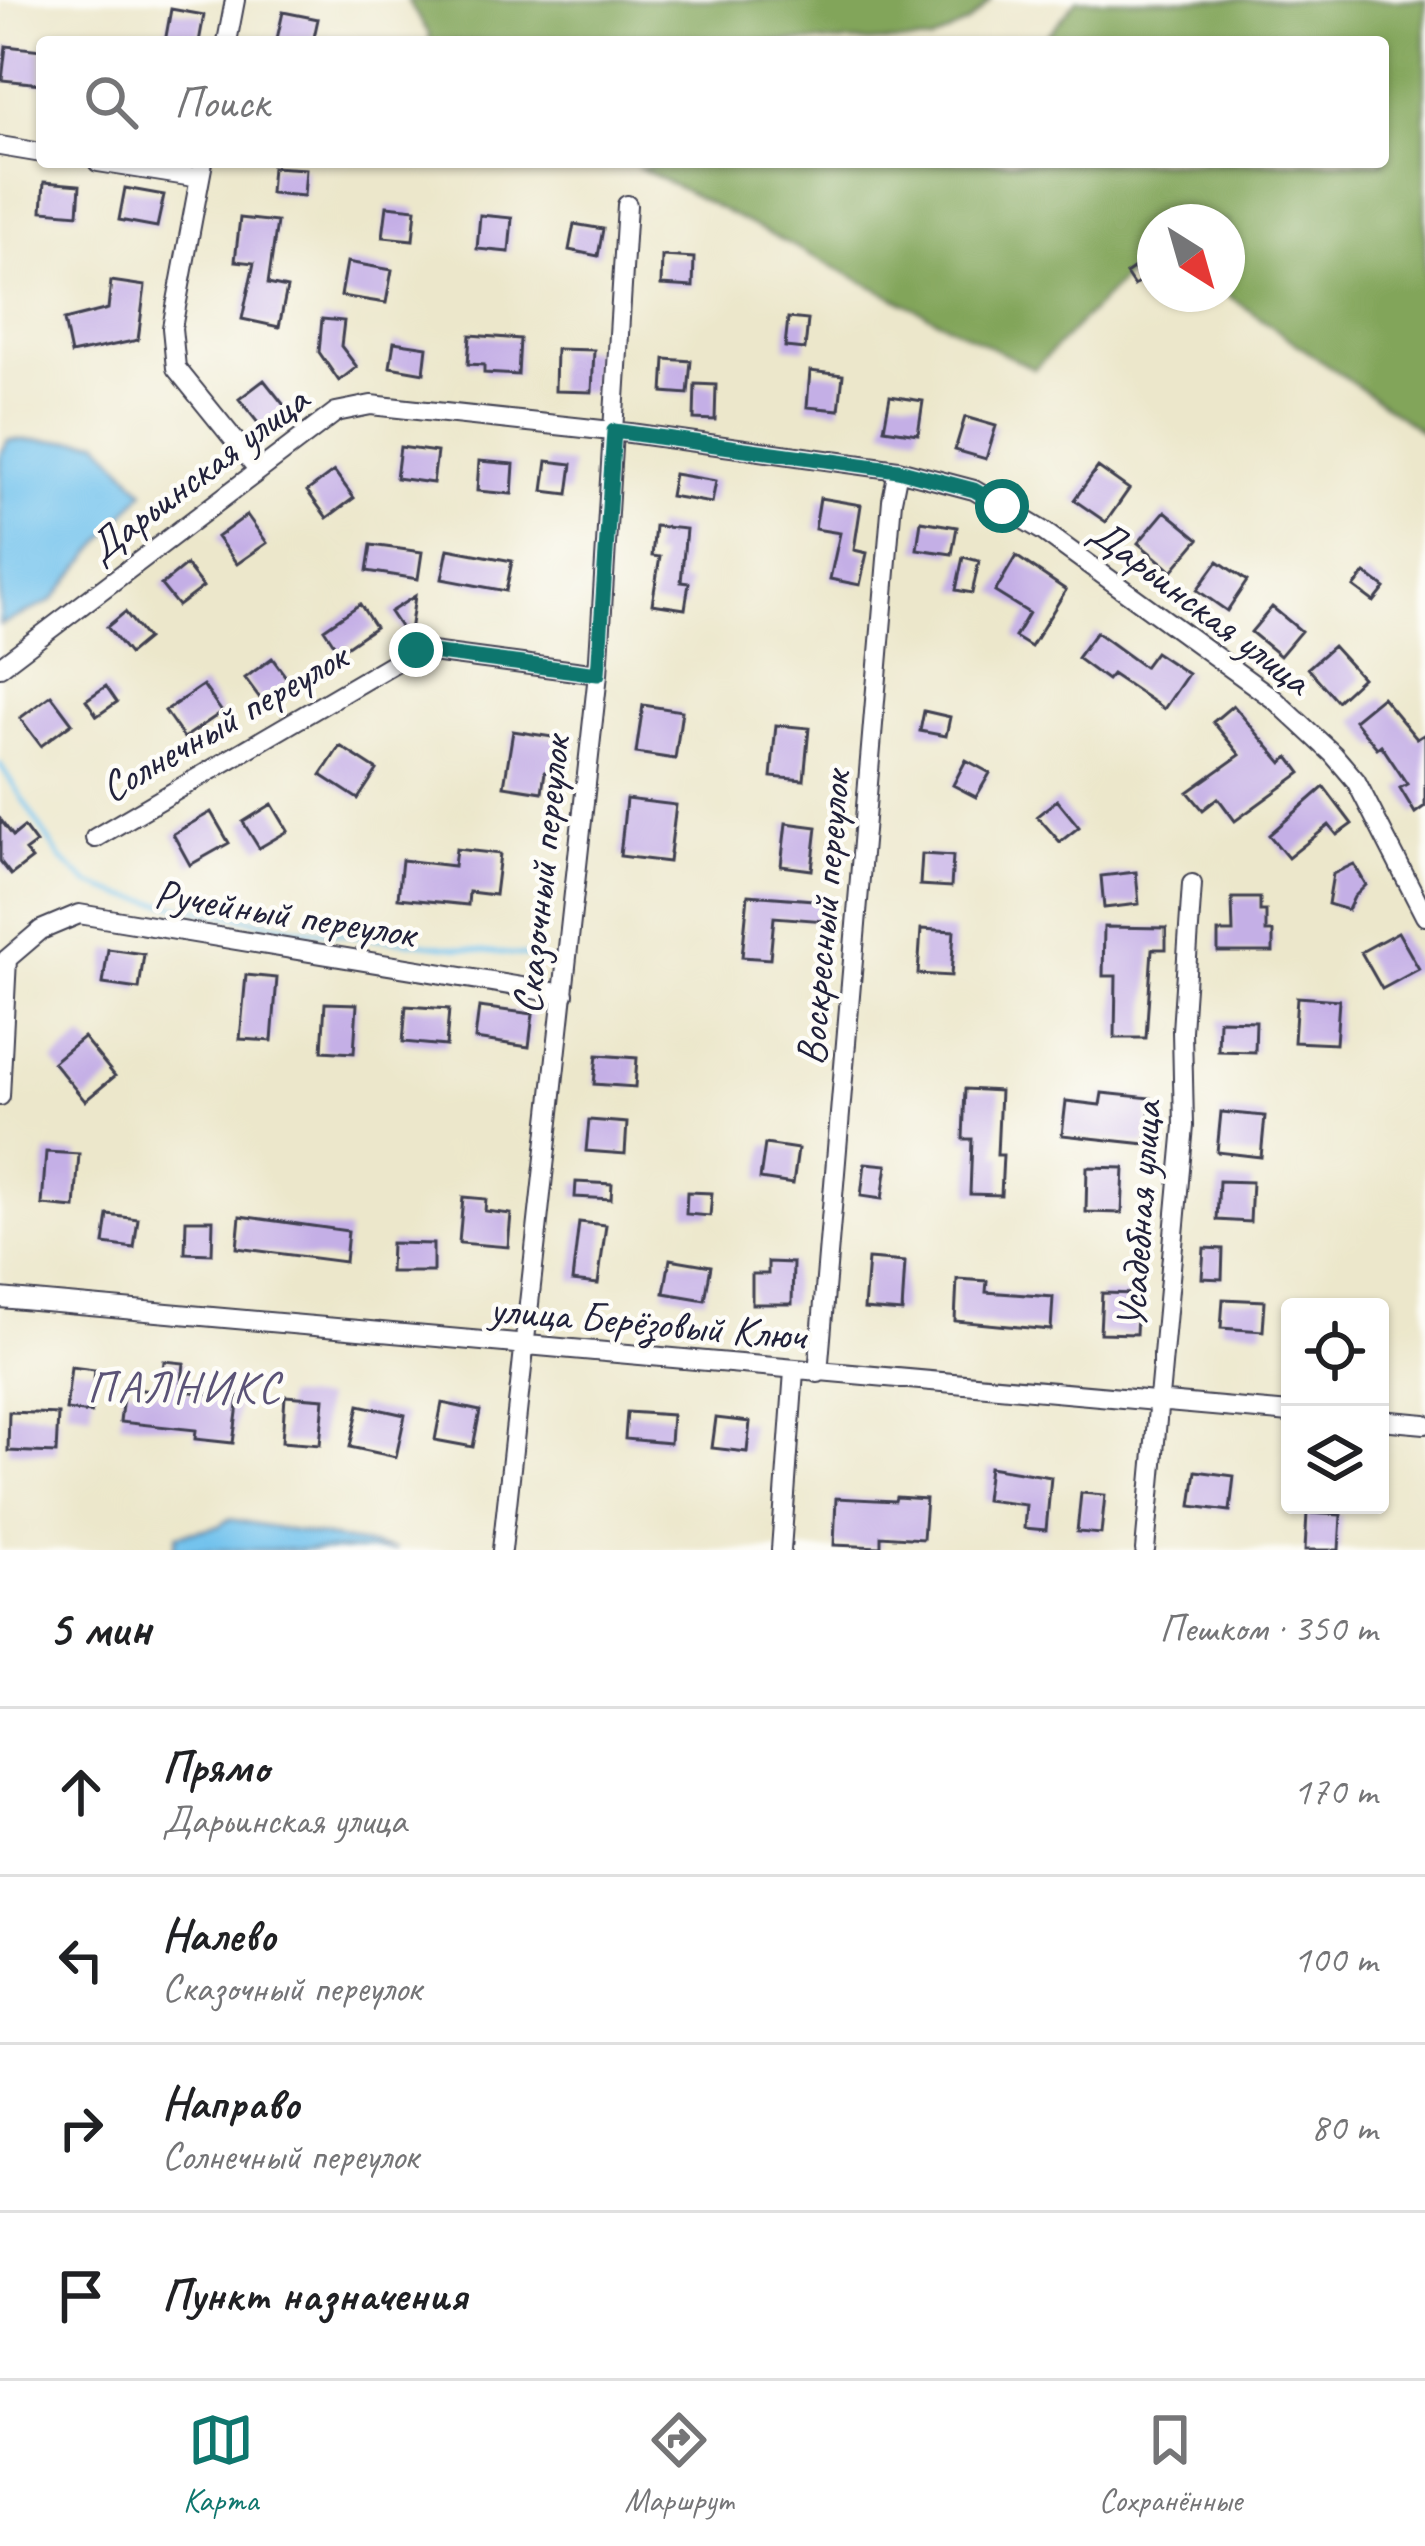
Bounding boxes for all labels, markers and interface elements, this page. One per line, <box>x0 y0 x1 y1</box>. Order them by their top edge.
search box <box>36 36 1389 168</box>
icon: search <box>78 69 144 135</box>
text: Поиск <box>174 74 269 131</box>
north arrow <box>1137 204 1245 312</box>
street label: Дарьинская улица <box>77 372 321 575</box>
route start <box>975 479 1029 533</box>
street label: Дарьинская улица <box>1079 506 1323 708</box>
route end <box>389 623 443 677</box>
street label: Солнечный переулок <box>91 629 360 814</box>
street label: Сказочный переулок <box>501 730 583 1017</box>
street label: Воскресный переулок <box>784 765 863 1067</box>
street label: Ручейный переулок <box>151 867 422 961</box>
street label: Усадебная улица <box>1105 1097 1174 1331</box>
street label: улица Берёзовый Ключ <box>485 1282 811 1363</box>
map controls <box>1281 1298 1389 1514</box>
button: locate <box>1281 1298 1389 1406</box>
district label: ПАЛНИКС <box>87 1359 284 1416</box>
button: layers <box>1281 1406 1389 1514</box>
text: 5 мин <box>48 1596 151 1660</box>
text: Пешком · 350 m <box>1159 1604 1377 1653</box>
text: Прямо <box>162 1739 269 1796</box>
icon: ahead <box>48 1759 114 1825</box>
text: 170 m <box>1293 1767 1377 1816</box>
text: Дарьинская улица <box>162 1796 407 1845</box>
text: Налево <box>162 1907 276 1964</box>
icon: left <box>48 1927 114 1993</box>
text: 100 m <box>1293 1935 1377 1984</box>
text: Сказочный переулок <box>162 1964 421 2013</box>
text: Направо <box>162 2075 300 2132</box>
icon: right <box>48 2095 114 2161</box>
text: 80 m <box>1311 2103 1377 2152</box>
text: Солнечный переулок <box>162 2132 418 2181</box>
icon: arrive <box>48 2263 114 2329</box>
text: Пункт назначения <box>162 2267 467 2324</box>
tab: Карта <box>183 2407 258 2521</box>
tab: Маршрут <box>624 2407 733 2521</box>
tab: Сохранённые <box>1099 2407 1242 2521</box>

